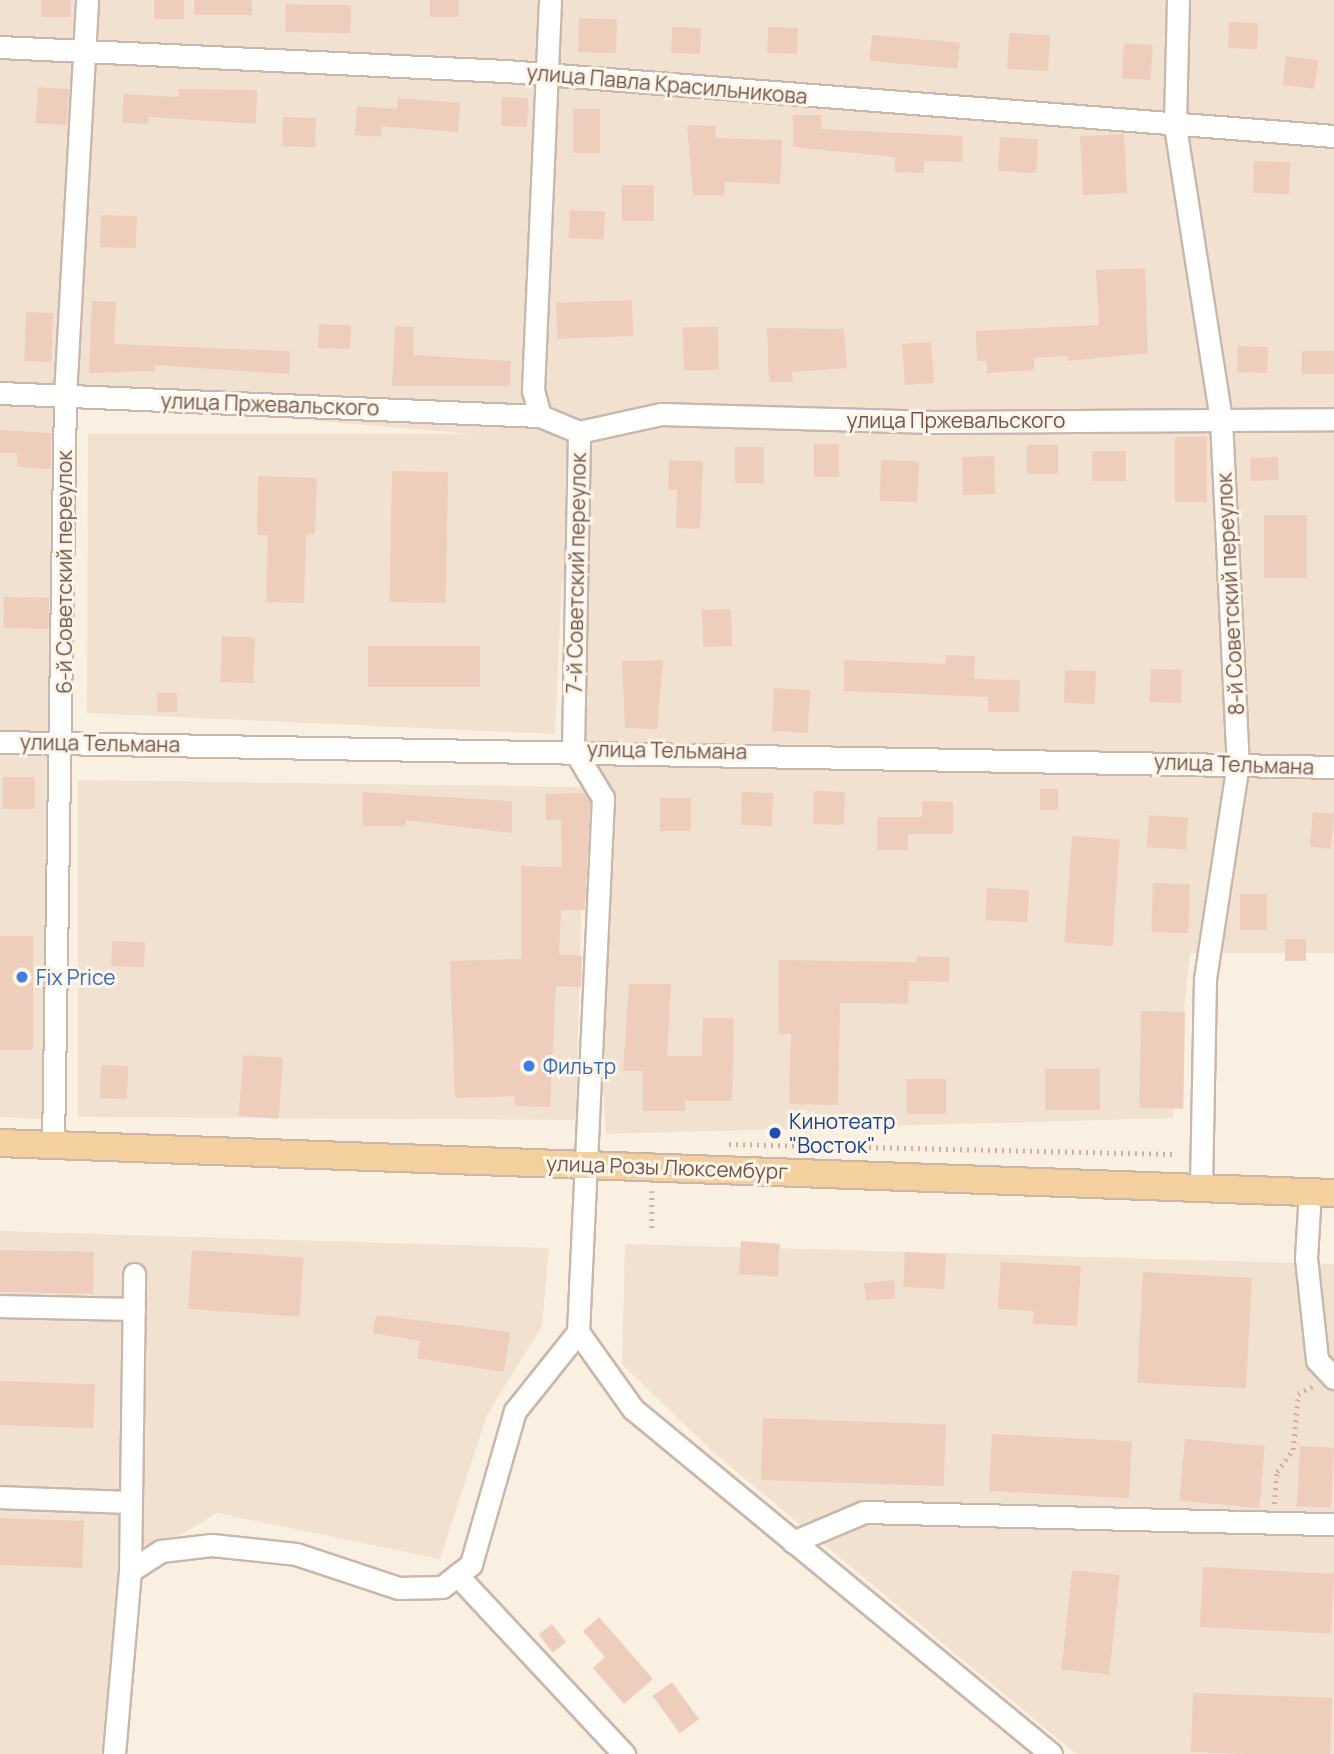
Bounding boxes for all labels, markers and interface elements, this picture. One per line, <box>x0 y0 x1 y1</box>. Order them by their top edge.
street label: улица Павла Красильникова <box>525 59 809 109</box>
street label: улица Пржевальского <box>160 388 380 420</box>
street label: улица Пржевальского <box>846 407 1066 433</box>
street label: 6-й Советский переулок <box>51 450 77 694</box>
street label: 7-й Советский переулок <box>561 452 591 694</box>
street label: 8-й Советский переулок <box>1211 472 1249 716</box>
street label: улица Тельмана <box>20 729 180 757</box>
street label: улица Тельмана <box>587 736 747 764</box>
street label: улица Тельмана <box>1153 749 1315 779</box>
place label: Fix Price <box>36 964 115 990</box>
marker: Fix Price <box>14 969 30 985</box>
place label: Фильтр <box>543 1053 616 1079</box>
marker: Фильтр <box>521 1058 537 1074</box>
place label: Кинотеатр "Восток" <box>789 1108 895 1158</box>
marker: Кинотеатр "Восток" <box>767 1125 783 1141</box>
street label: улица Розы Люксембург <box>546 1150 788 1184</box>

